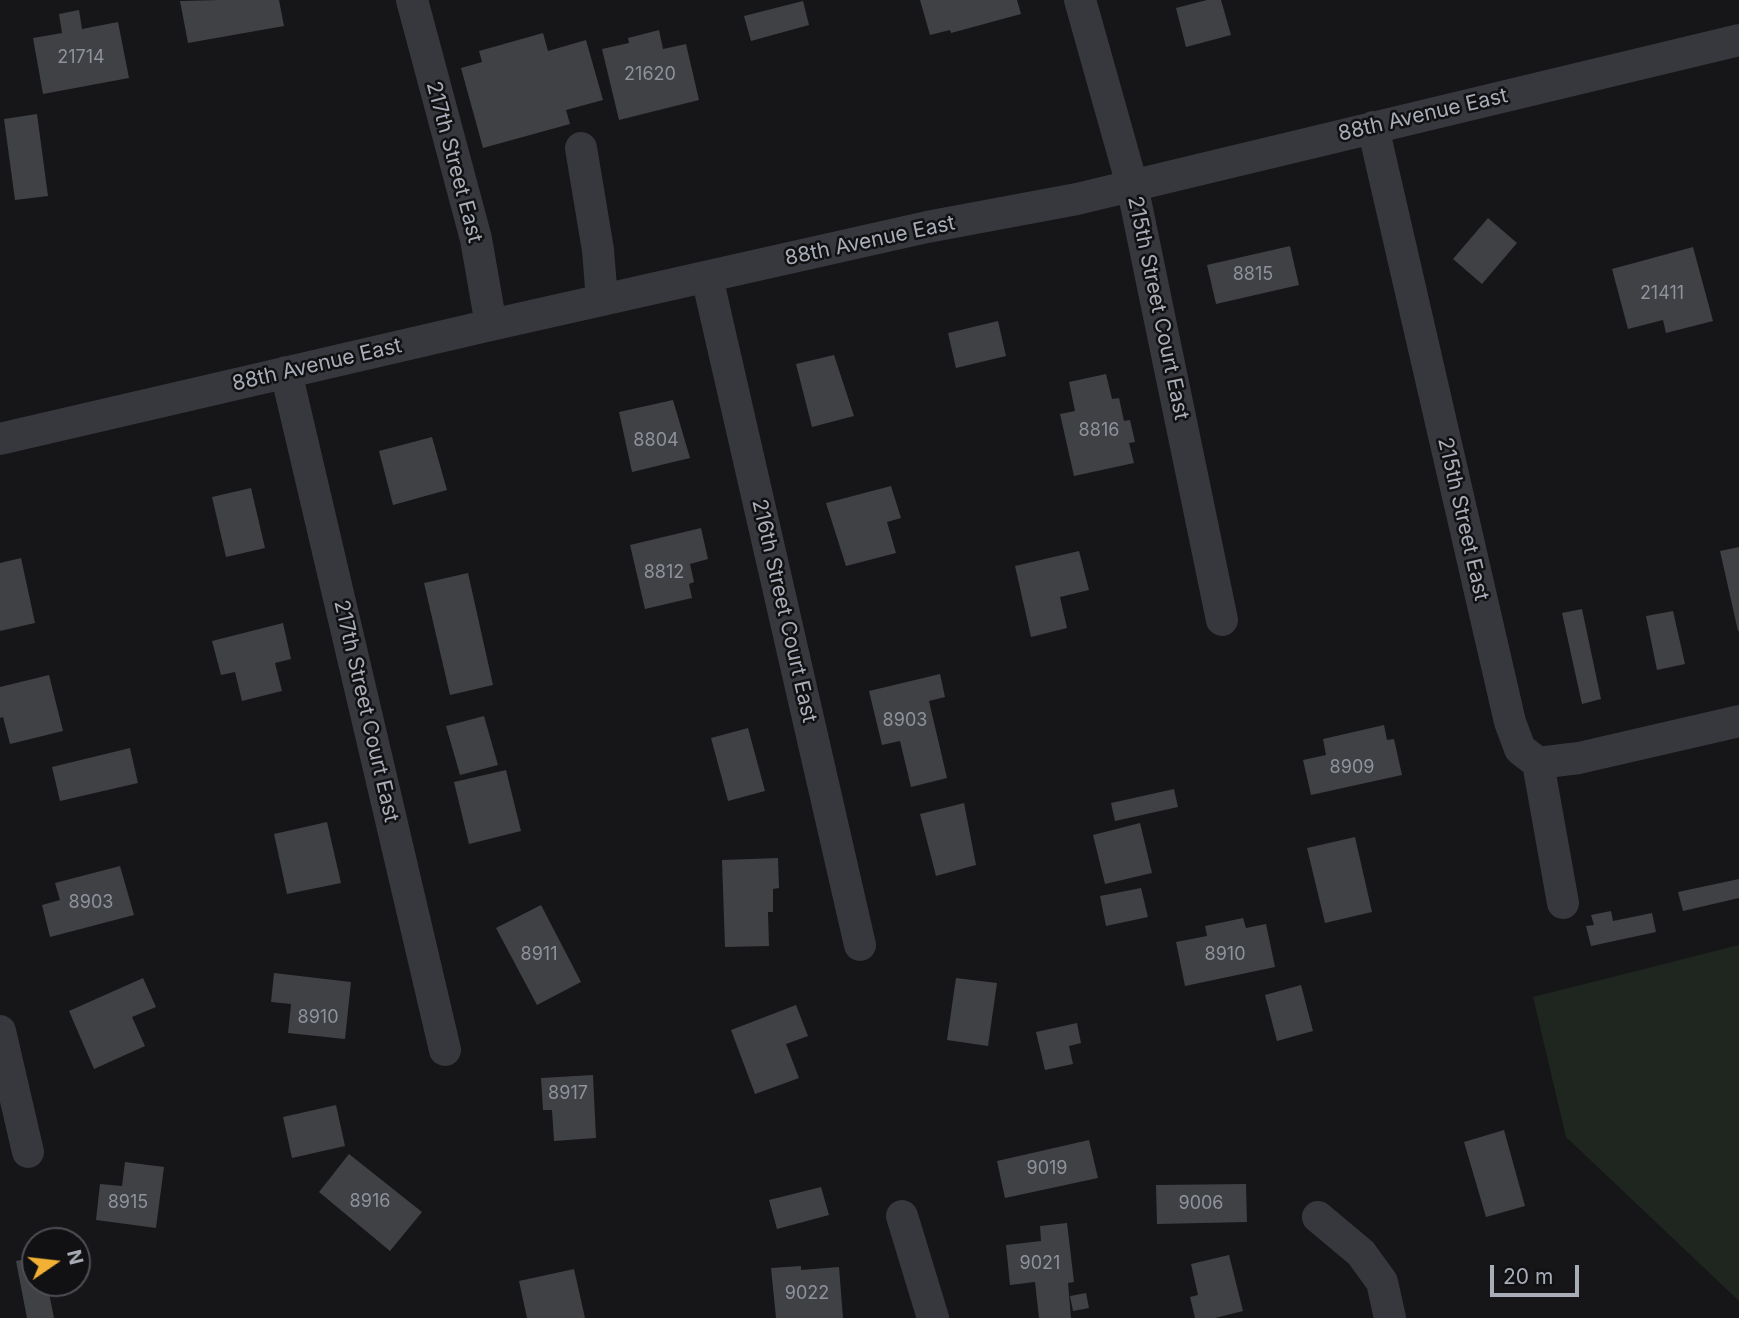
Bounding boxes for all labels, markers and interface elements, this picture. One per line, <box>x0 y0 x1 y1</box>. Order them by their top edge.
house number: 21714 <box>57 47 105 69</box>
house number: 21620 <box>624 64 676 86</box>
street label: 217th Street East <box>420 79 488 245</box>
street label: 88th Avenue East <box>1336 83 1510 147</box>
street label: 215th Street Court East <box>1122 194 1194 422</box>
street label: 88th Avenue East <box>783 211 957 271</box>
house number: 8815 <box>1233 264 1273 286</box>
house number: 21411 <box>1640 283 1684 305</box>
street label: 88th Avenue East <box>230 333 404 397</box>
house number: 8816 <box>1079 420 1119 442</box>
house number: 8804 <box>633 430 679 452</box>
street label: 215th Street East <box>1432 435 1494 603</box>
street label: 216th Street Court East <box>746 497 822 725</box>
house number: 8812 <box>644 562 684 584</box>
street label: 217th Street Court East <box>328 597 404 825</box>
house number: 8903 <box>883 710 927 732</box>
house number: 8909 <box>1330 757 1374 779</box>
house number: 8903 <box>69 892 113 914</box>
house number: 8911 <box>521 944 557 966</box>
house number: 8910 <box>1205 944 1245 966</box>
house number: 8910 <box>298 1007 338 1029</box>
house number: 8917 <box>548 1083 588 1105</box>
house number: 9019 <box>1026 1158 1068 1180</box>
house number: 8916 <box>350 1191 390 1213</box>
house number: 8915 <box>108 1192 148 1214</box>
house number: 9006 <box>1178 1193 1224 1215</box>
north arrow <box>21 1227 91 1297</box>
text: N <box>62 1247 88 1267</box>
scale bar <box>1494 1252 1583 1296</box>
house number: 9021 <box>1020 1253 1060 1275</box>
text: 20 m <box>1503 1264 1553 1289</box>
house number: 9022 <box>785 1283 829 1305</box>

